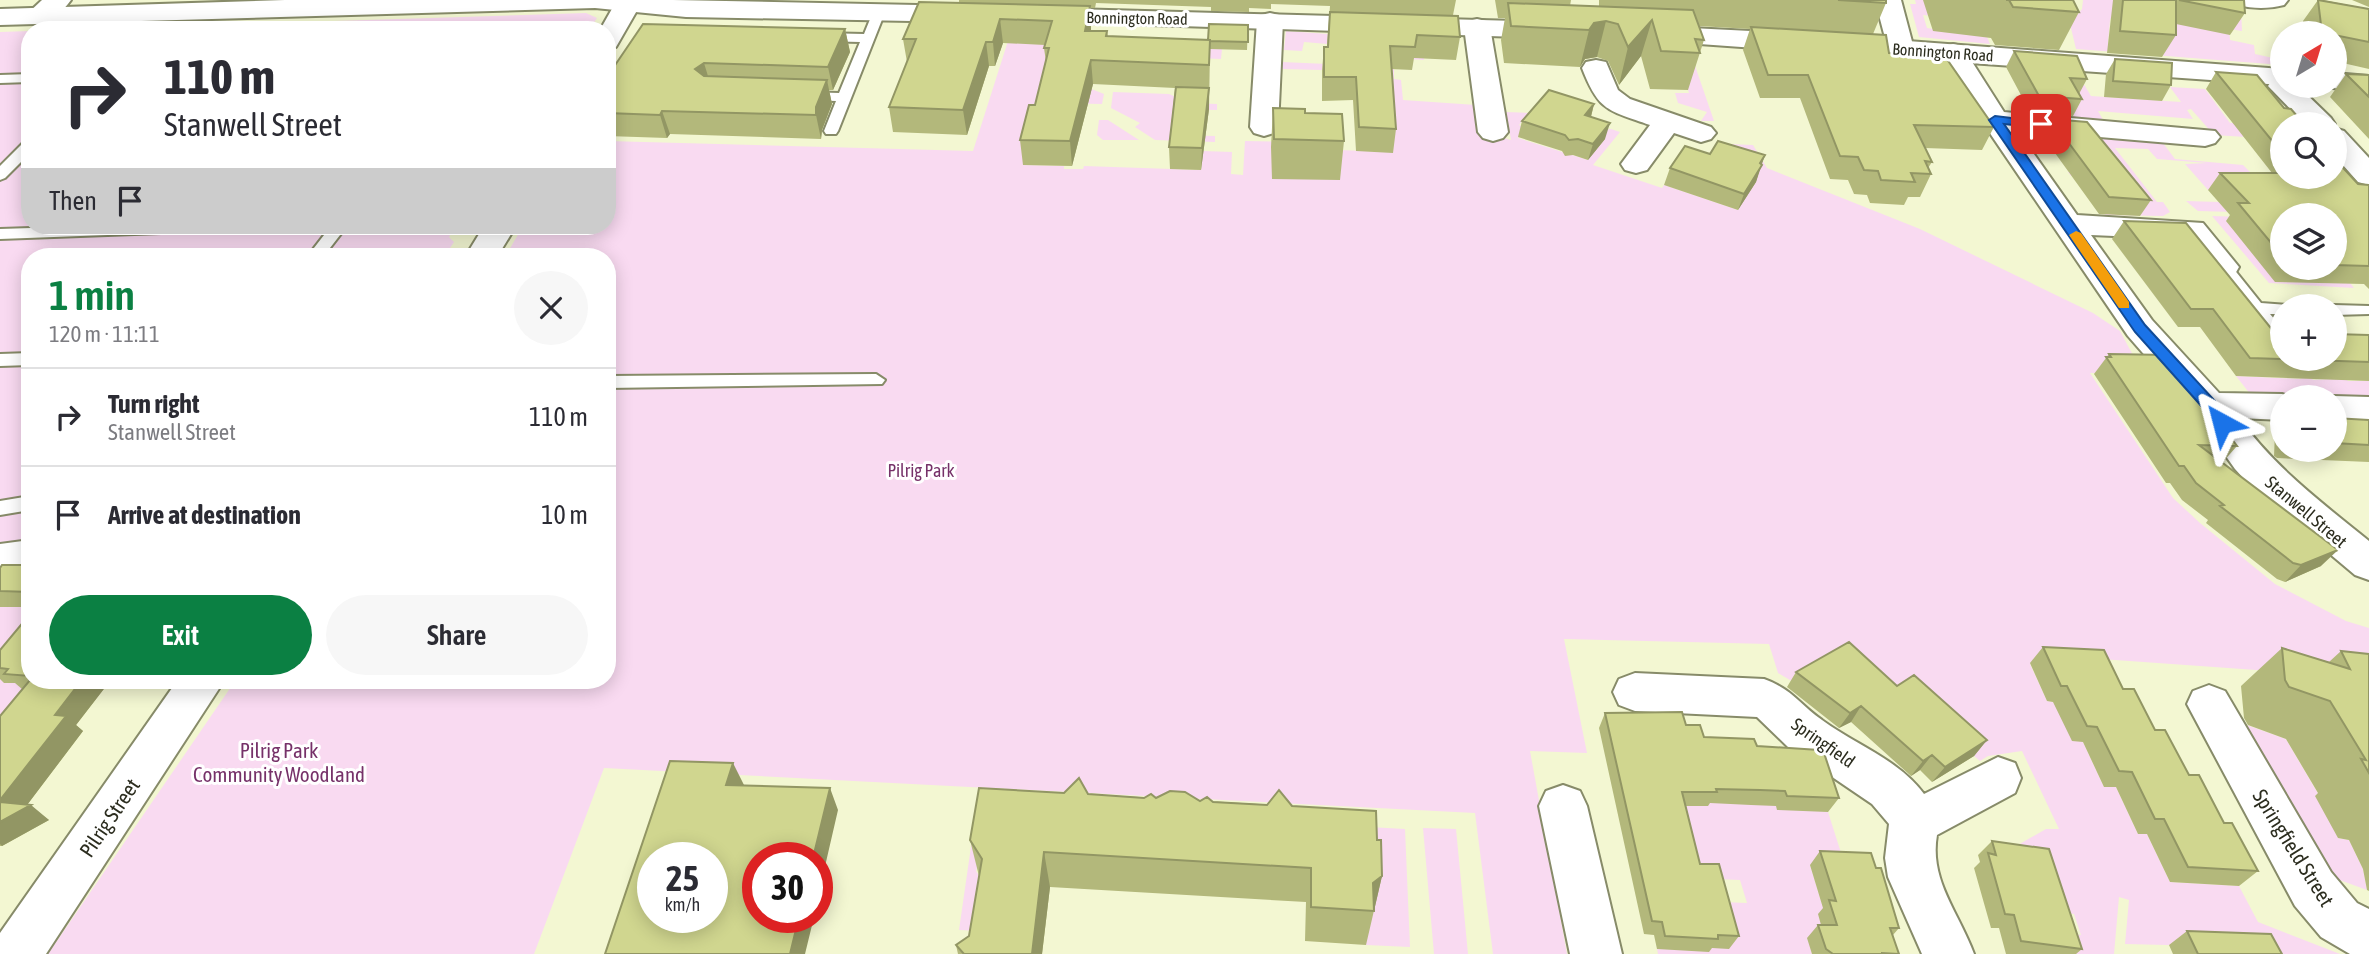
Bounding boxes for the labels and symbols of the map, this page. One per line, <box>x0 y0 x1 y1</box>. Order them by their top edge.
street label: Bonnington Road <box>1086 8 1188 29</box>
north arrow <box>2270 21 2347 98</box>
street label: Bonnington Road <box>1892 39 1994 66</box>
pin <box>2011 94 2071 154</box>
position arrow <box>2185 386 2259 460</box>
park label: Pilrig Park <box>887 460 955 481</box>
street label: Stanwell Street <box>2261 471 2351 552</box>
street label: Springfield <box>1788 713 1859 772</box>
park label: Pilrig Park Community Woodland <box>193 738 365 786</box>
street label: Pilrig Street <box>74 774 144 861</box>
street label: Springfield Street <box>2248 785 2339 910</box>
speed limit sign: 30 <box>742 842 833 933</box>

